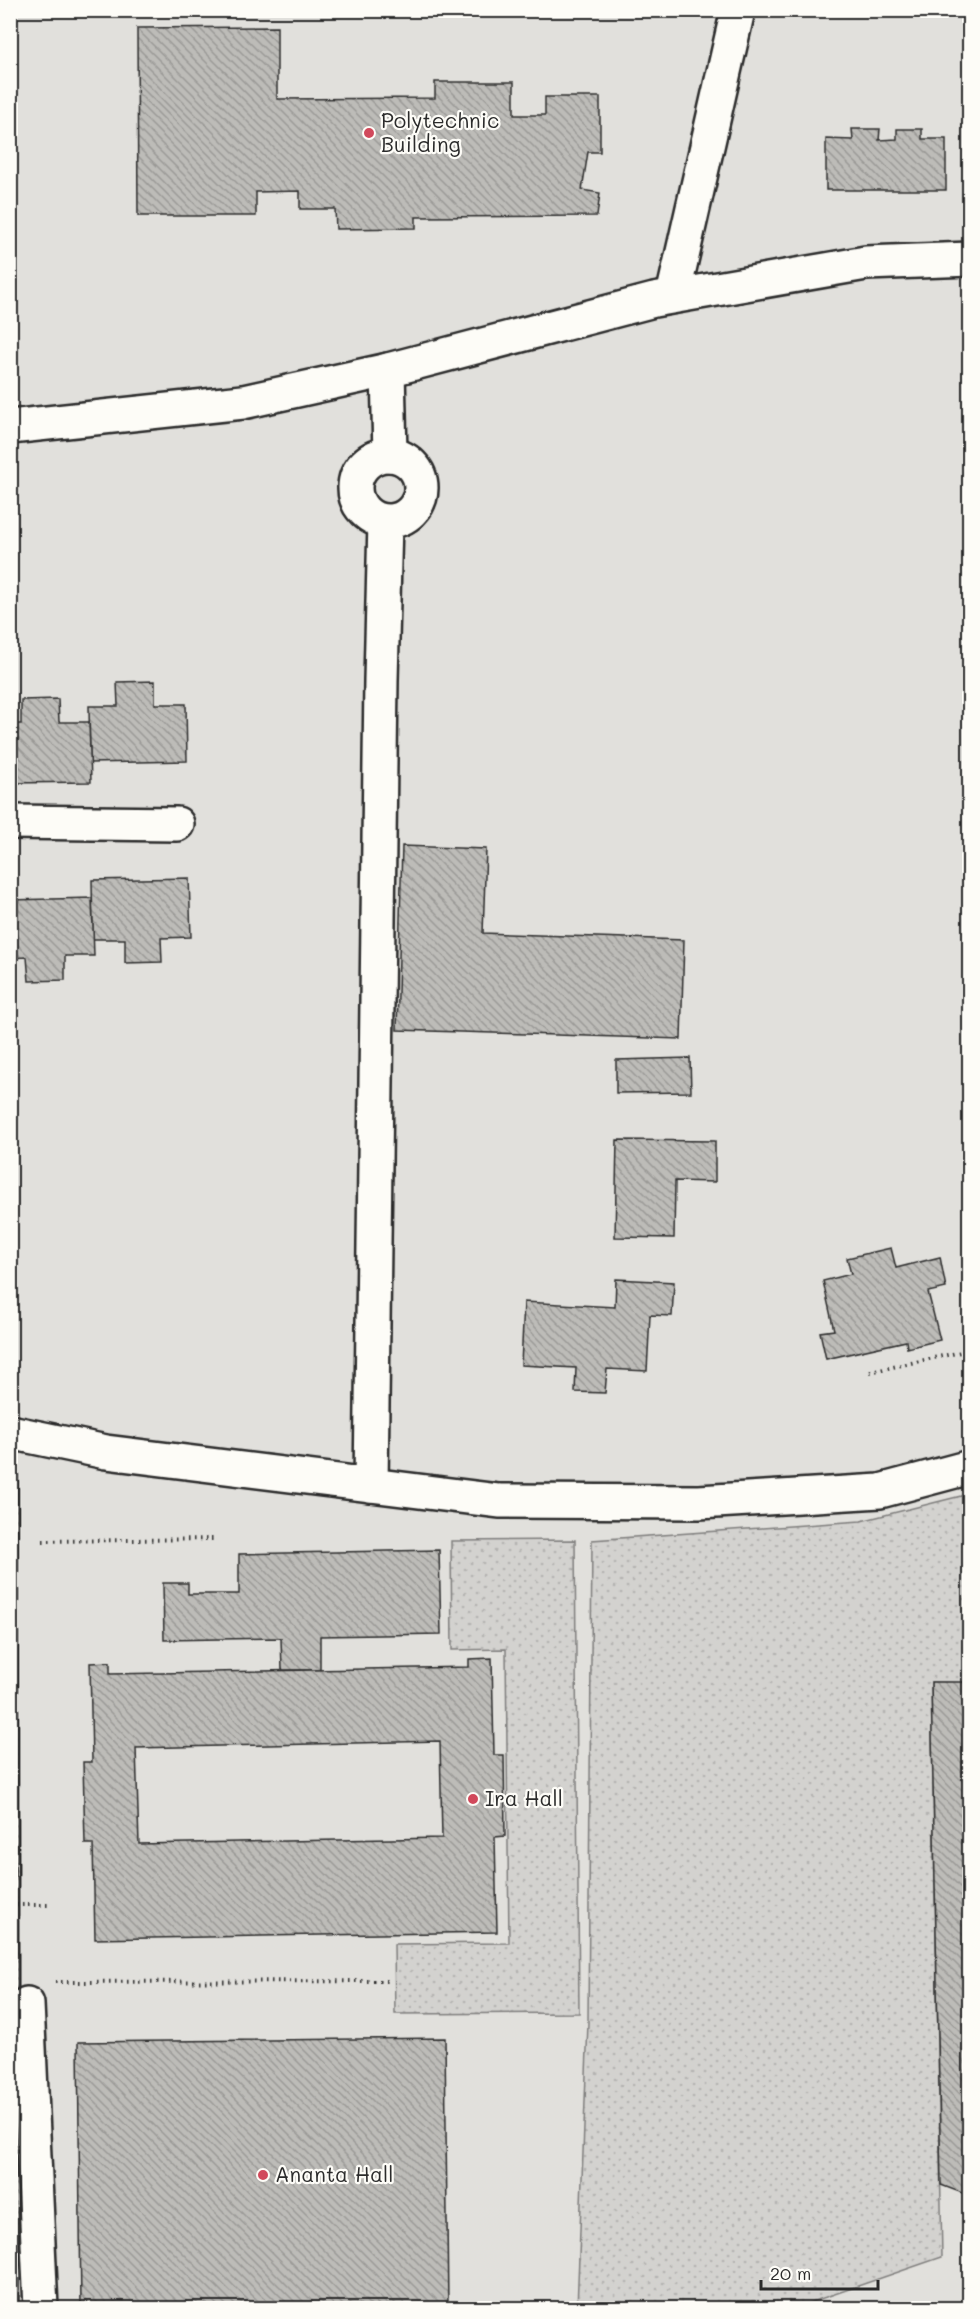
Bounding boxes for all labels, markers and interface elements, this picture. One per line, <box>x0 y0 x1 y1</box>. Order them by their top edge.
place label: Polytechnic Building <box>381 106 499 157</box>
marker: Polytechnic Building <box>362 126 376 140</box>
place label: Ira Hall <box>485 1784 563 1811</box>
marker: Ira Hall <box>466 1792 480 1806</box>
place label: Ananta Hall <box>275 2160 394 2187</box>
marker: Ananta Hall <box>256 2168 270 2182</box>
scale bar <box>761 2253 878 2291</box>
text: 20 m <box>770 2261 811 2285</box>

